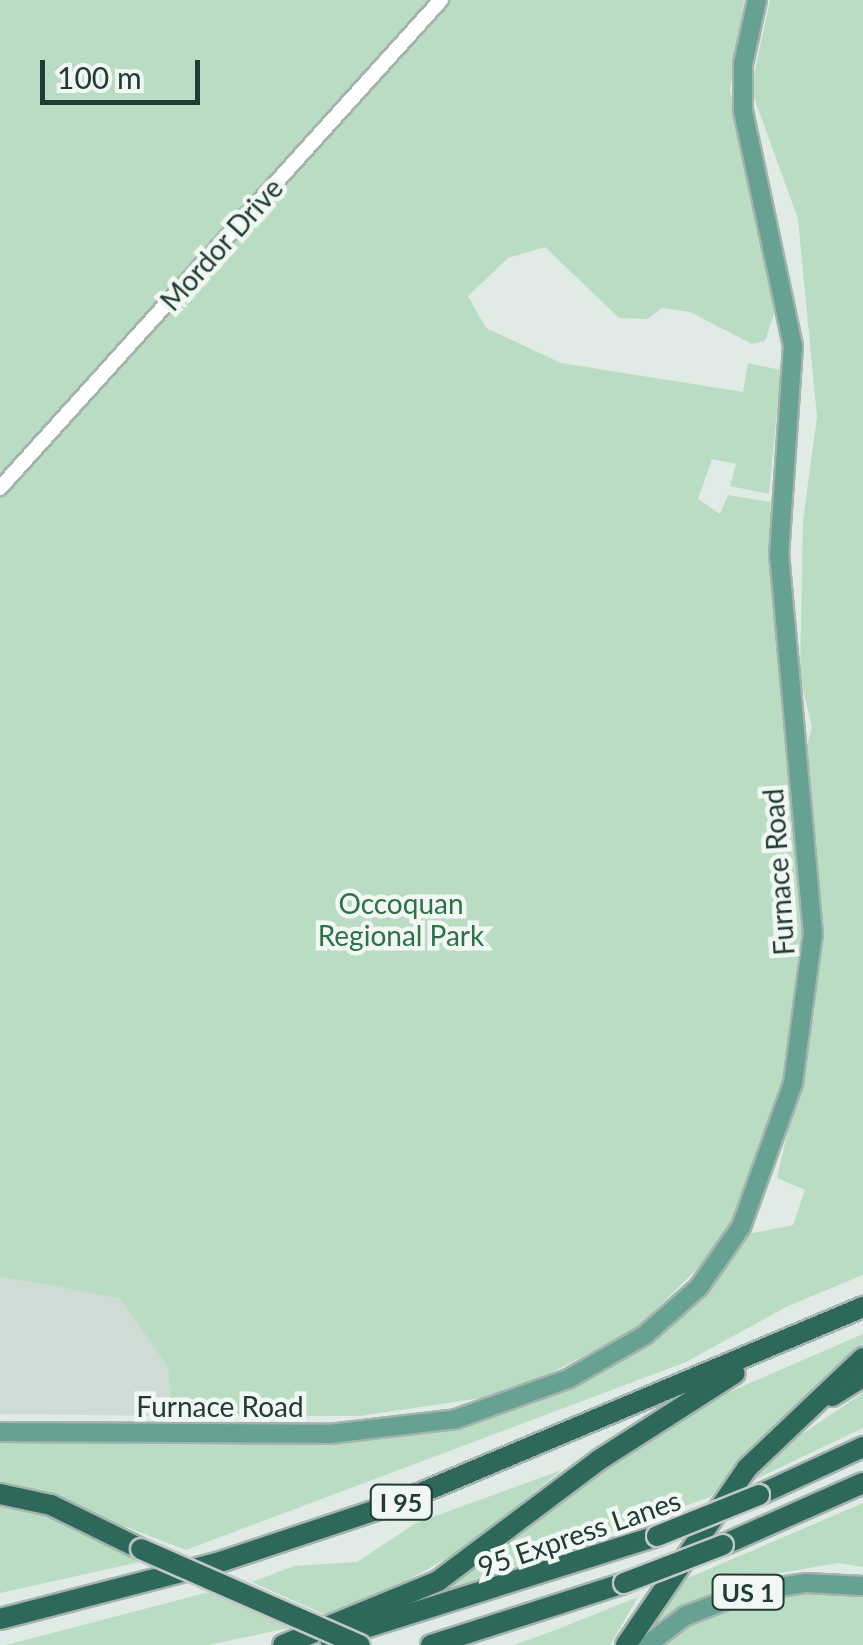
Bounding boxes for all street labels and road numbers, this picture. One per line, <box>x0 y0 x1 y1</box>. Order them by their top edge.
street label: Mordor Drive <box>153 171 289 317</box>
street label: Furnace Road <box>755 787 801 957</box>
street label: Furnace Road <box>136 1389 304 1423</box>
road number: I 95 <box>368 1482 434 1522</box>
street label: 95 Express Lanes <box>473 1483 685 1583</box>
road number: US 1 <box>710 1572 786 1612</box>

